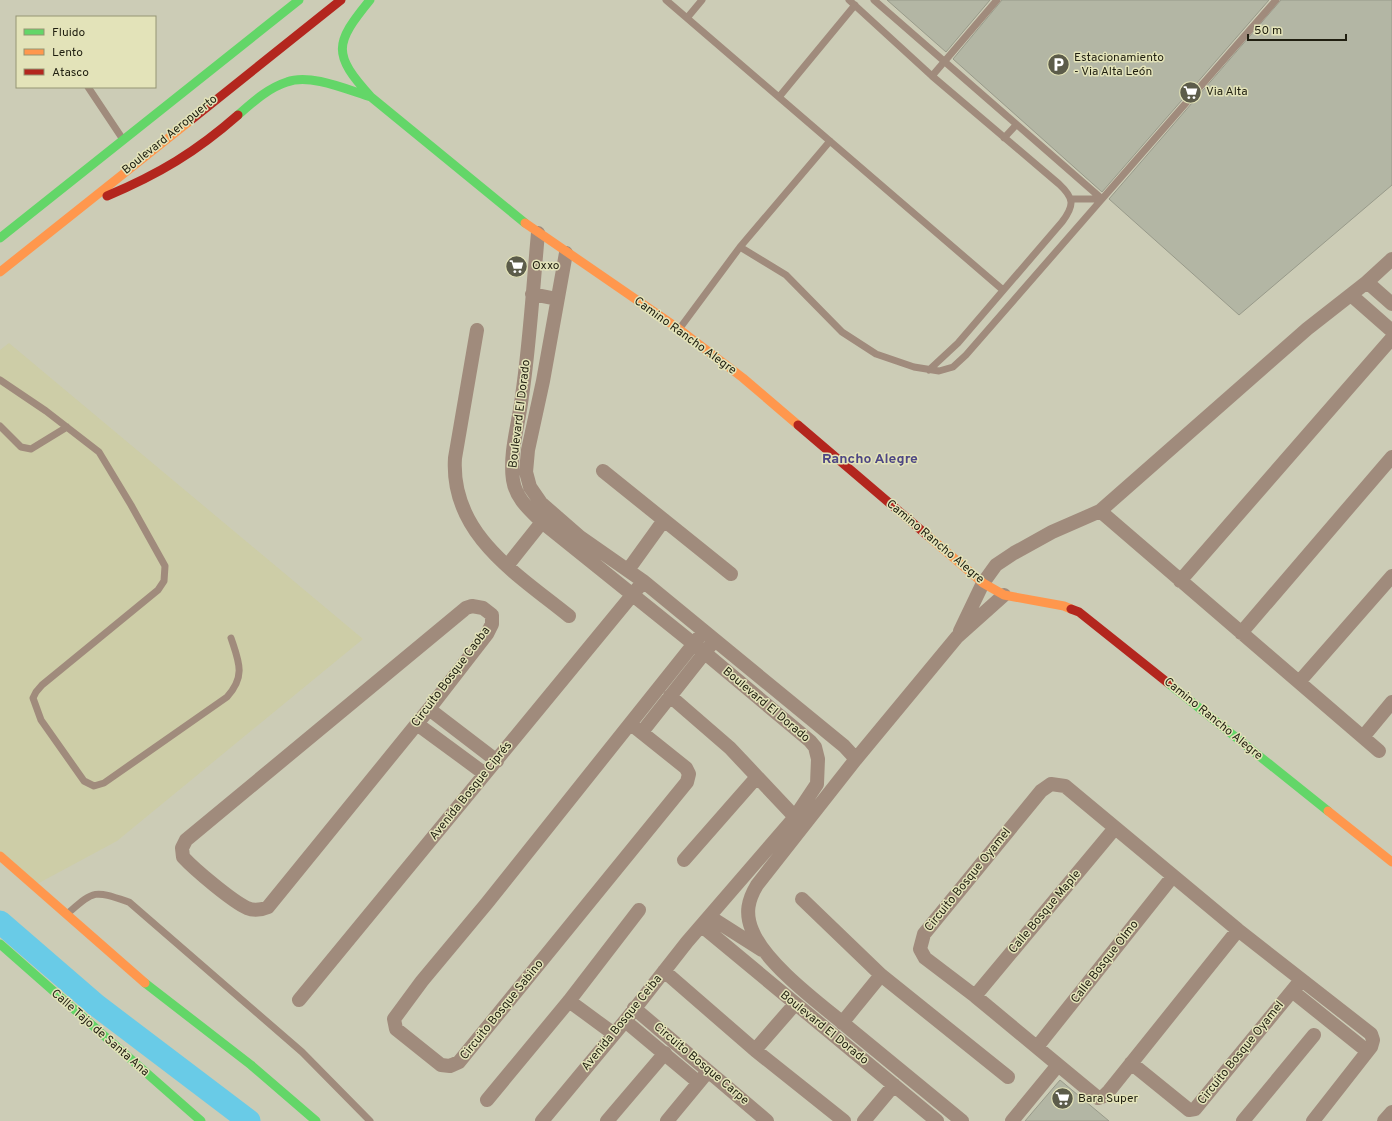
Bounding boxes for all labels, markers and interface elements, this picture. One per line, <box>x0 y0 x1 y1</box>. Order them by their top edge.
legend <box>16 16 156 88</box>
scale bar <box>1248 16 1346 42</box>
text: 50 m <box>1254 23 1282 39</box>
text: Fluido <box>52 25 85 41</box>
text: Lento <box>52 45 83 61</box>
place label: Estacionamiento - Via Alta León <box>1074 50 1164 80</box>
parking icon: Estacionamiento - Via Alta León <box>1045 52 1071 78</box>
text: Atasco <box>52 65 89 81</box>
supermarket icon: Via Alta <box>1178 79 1204 105</box>
place label: Via Alta <box>1206 84 1248 100</box>
street label: Boulevard Aeropuerto <box>119 91 221 178</box>
supermarket icon: Oxxo <box>503 253 529 279</box>
place label: Oxxo <box>532 258 560 274</box>
street label: Camino Rancho Alegre <box>631 293 739 379</box>
street label: Boulevard El Dorado <box>505 358 535 469</box>
district label: Rancho Alegre <box>822 451 918 468</box>
street label: Camino Rancho Alegre <box>883 496 987 588</box>
street label: Circuito Bosque Caoba <box>408 624 494 730</box>
street label: Boulevard El Dorado <box>719 664 813 746</box>
street label: Camino Rancho Alegre <box>1160 674 1266 764</box>
street label: Avenida Bosque Ciprés <box>426 738 516 844</box>
street label: Circuito Bosque Oyamel <box>921 825 1015 935</box>
street label: Calle Bosque Maple <box>1005 867 1085 957</box>
street label: Calle Bosque Olmo <box>1067 917 1143 1007</box>
street label: Circuito Bosque Sabino <box>457 956 548 1063</box>
street label: Avenida Bosque Ceiba <box>578 972 666 1074</box>
street label: Calle Tajo de Santa Ana <box>47 986 153 1080</box>
street label: Boulevard El Dorado <box>776 987 872 1069</box>
street label: Circuito Bosque Oyamel <box>1194 998 1288 1108</box>
street label: Circuito Bosque Carpe <box>650 1019 752 1109</box>
supermarket icon: Bara Super <box>1050 1086 1076 1112</box>
place label: Bara Super <box>1078 1091 1139 1107</box>

